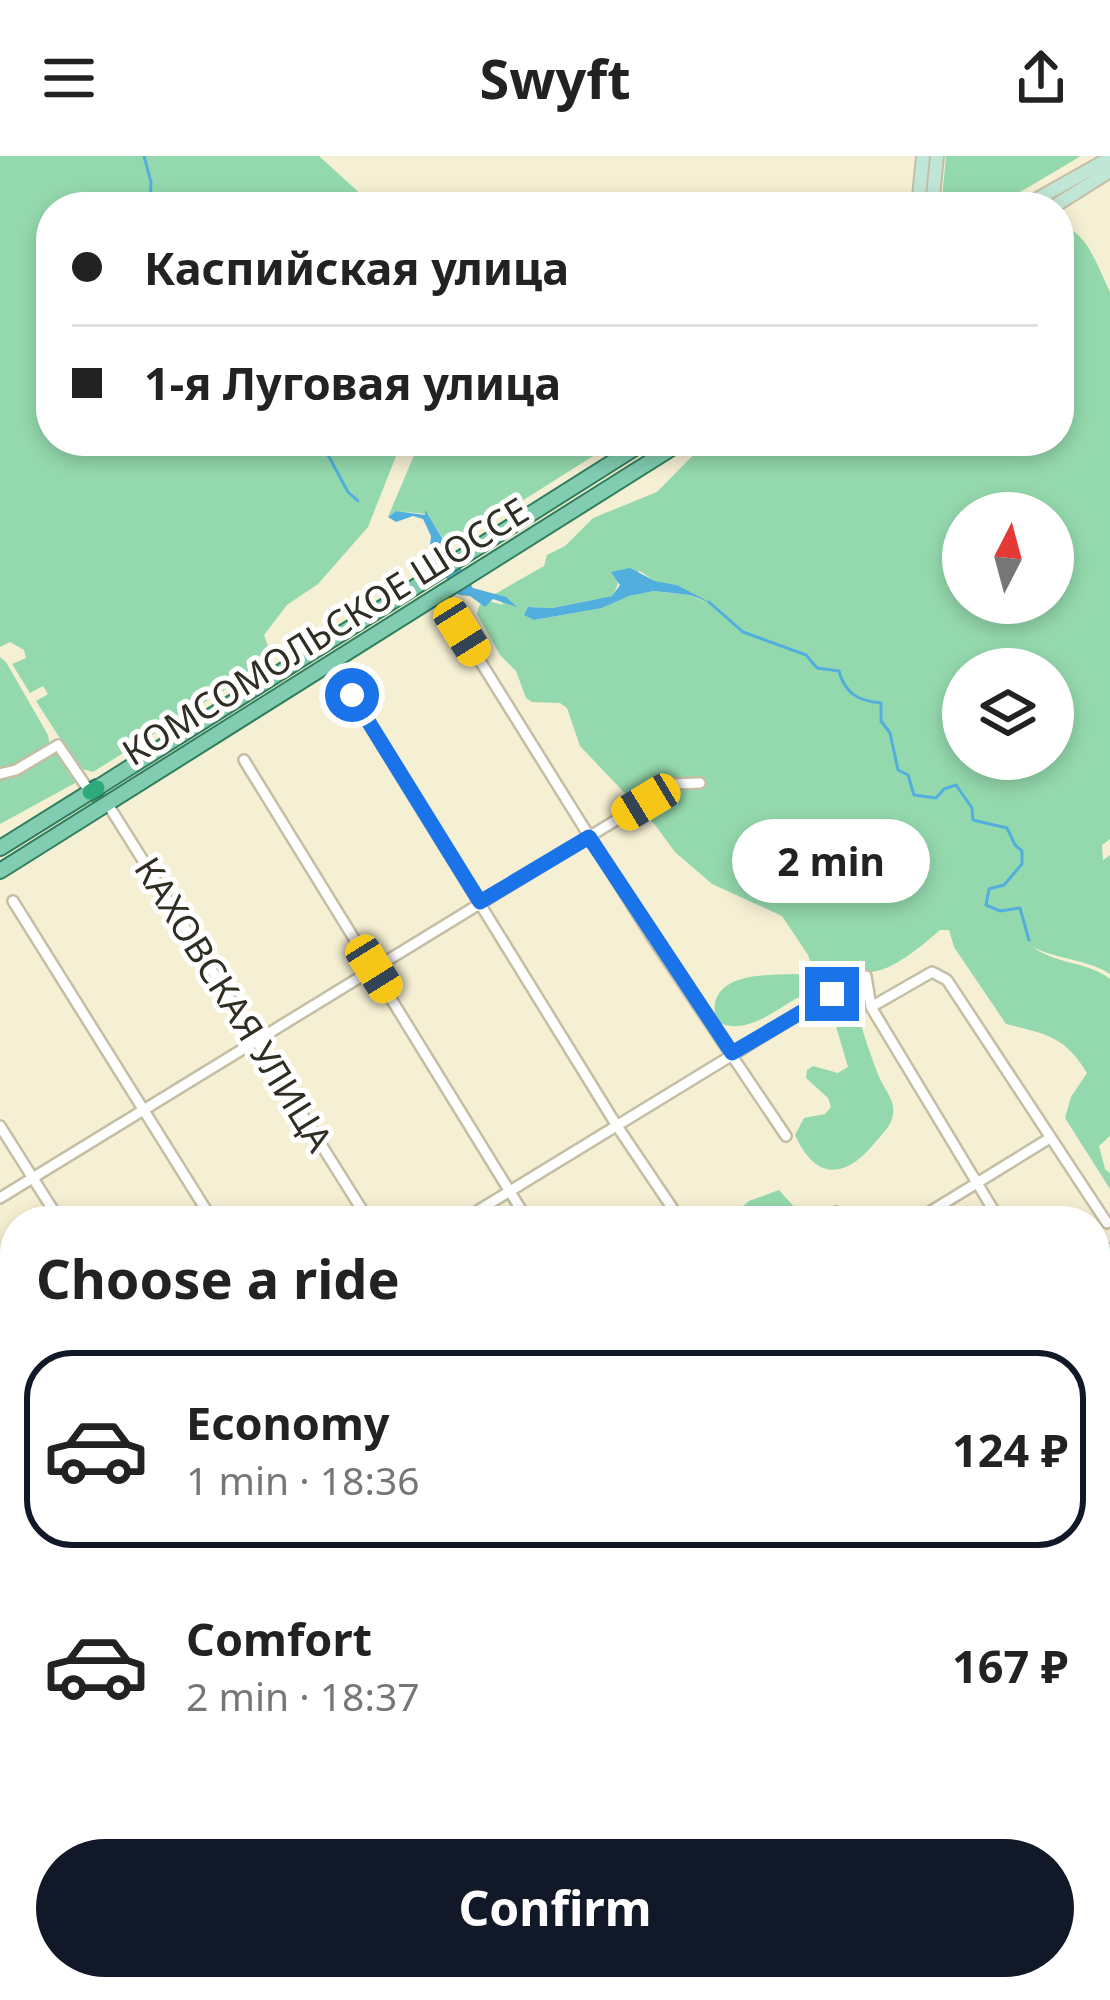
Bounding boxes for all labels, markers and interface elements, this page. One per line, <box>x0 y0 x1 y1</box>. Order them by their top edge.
text: Swyft <box>479 41 631 115</box>
icon: menu <box>36 45 102 111</box>
icon: share <box>1008 45 1074 111</box>
text: Каспийская улица <box>144 237 569 298</box>
text: 1-я Луговая улица <box>144 352 561 413</box>
street label: КОМСОМОЛЬСКОЕ ШОССЕ <box>113 486 537 776</box>
north arrow <box>942 492 1074 624</box>
map controls <box>942 492 1074 780</box>
car <box>428 592 496 672</box>
button: layers <box>942 648 1074 780</box>
route start <box>325 668 379 722</box>
car <box>606 768 686 836</box>
callout: 2 min <box>733 820 931 904</box>
text: 2 min <box>777 834 885 887</box>
street label: КАХОВСКАЯ УЛИЦА <box>124 848 344 1161</box>
car <box>340 929 408 1009</box>
route end <box>805 967 859 1021</box>
text: Choose a ride <box>36 1241 400 1315</box>
text: Economy <box>186 1392 390 1453</box>
icon: car <box>42 1395 150 1503</box>
text: 124 ₽ <box>952 1419 1068 1480</box>
text: 1 min · 18:36 <box>186 1453 420 1506</box>
text: Comfort <box>186 1608 372 1669</box>
icon: car <box>42 1611 150 1719</box>
text: 167 ₽ <box>952 1635 1068 1696</box>
text: 2 min · 18:37 <box>186 1669 420 1722</box>
button: Confirm <box>36 1839 1074 1977</box>

